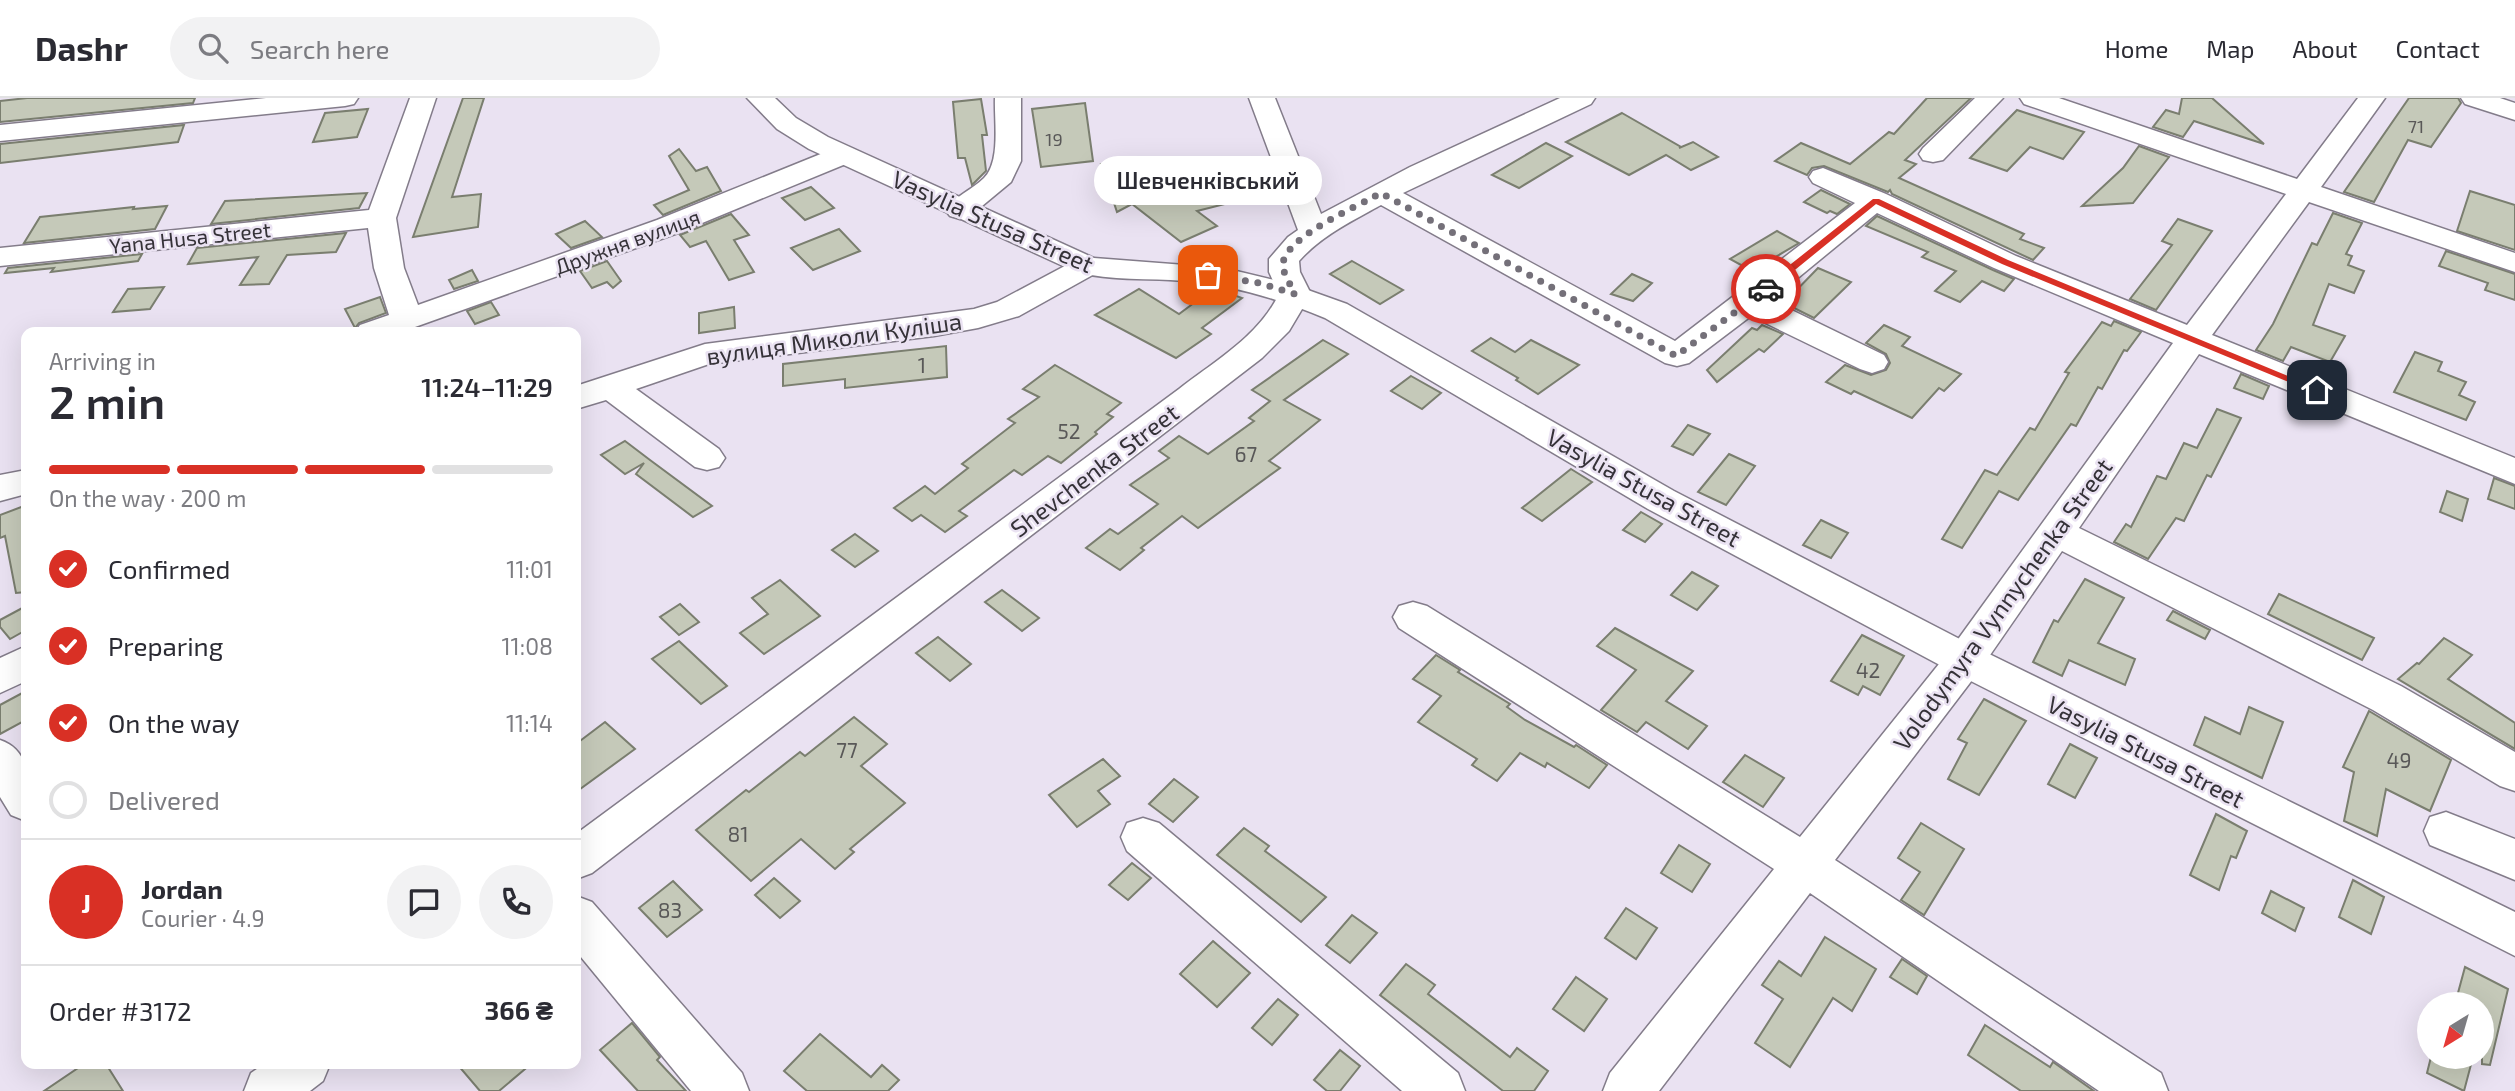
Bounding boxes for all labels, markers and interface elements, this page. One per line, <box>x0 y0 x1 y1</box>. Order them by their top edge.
search box <box>170 17 660 80</box>
text: Dashr <box>35 28 128 68</box>
icon: search <box>194 29 232 67</box>
text: Search here <box>250 33 389 64</box>
text: Home <box>2105 34 2168 63</box>
text: Map <box>2206 34 2254 63</box>
text: About <box>2292 34 2358 63</box>
text: Contact <box>2396 34 2480 63</box>
house number: 71 <box>2408 115 2424 137</box>
house number: 19 <box>1045 128 1063 150</box>
callout: Шевченківський <box>1094 156 1322 205</box>
street label: Vasylia Stusa Street <box>888 164 1098 278</box>
text: Шевченківський <box>1117 166 1299 194</box>
street label: Дружня вулиця <box>551 203 703 280</box>
street label: Yana Husa Street <box>108 216 272 258</box>
pin <box>1178 245 1238 305</box>
courier <box>1731 254 1801 324</box>
icon: bag <box>1189 256 1227 294</box>
icon: car <box>1747 270 1785 308</box>
street label: вулиця Миколи Куліша <box>704 306 964 371</box>
text: Arriving in <box>49 347 156 375</box>
house number: 1 <box>918 352 926 377</box>
pin <box>2287 360 2347 420</box>
text: 11:24–11:29 <box>421 371 553 402</box>
icon: home <box>2298 371 2336 409</box>
text: 2 min <box>49 373 165 428</box>
street label: Shevchenka Street <box>1004 397 1184 543</box>
house number: 52 <box>1057 418 1081 443</box>
street label: Vasylia Stusa Street <box>1542 422 1746 552</box>
house number: 67 <box>1235 441 1258 466</box>
street label: Volodymyra Vynnychenka Street <box>1886 452 2118 756</box>
text: On the way · 200 m <box>49 484 246 512</box>
icon: check <box>49 550 87 588</box>
text: Confirmed <box>108 553 231 584</box>
text: 11:01 <box>506 555 553 583</box>
icon: check <box>49 627 87 665</box>
text: Preparing <box>108 630 223 661</box>
text: 11:08 <box>501 632 553 660</box>
house number: 42 <box>1856 657 1880 682</box>
street label: Vasylia Stusa Street <box>2043 689 2249 813</box>
icon: check <box>49 704 87 742</box>
text: On the way <box>108 707 239 738</box>
text: 11:14 <box>506 709 553 737</box>
house number: 77 <box>836 737 858 762</box>
house number: 49 <box>2387 747 2411 772</box>
text: Delivered <box>108 784 220 815</box>
house number: 81 <box>727 821 749 846</box>
button: chat <box>387 865 461 939</box>
button: phone <box>479 865 553 939</box>
text: Jordan <box>141 873 223 904</box>
text: J <box>81 887 91 918</box>
house number: 83 <box>658 897 682 922</box>
text: Courier · 4.9 <box>141 904 265 932</box>
north arrow <box>2417 992 2494 1069</box>
map controls <box>2417 992 2494 1069</box>
text: 366 ₴ <box>485 994 553 1025</box>
text: Order #3172 <box>49 995 192 1026</box>

